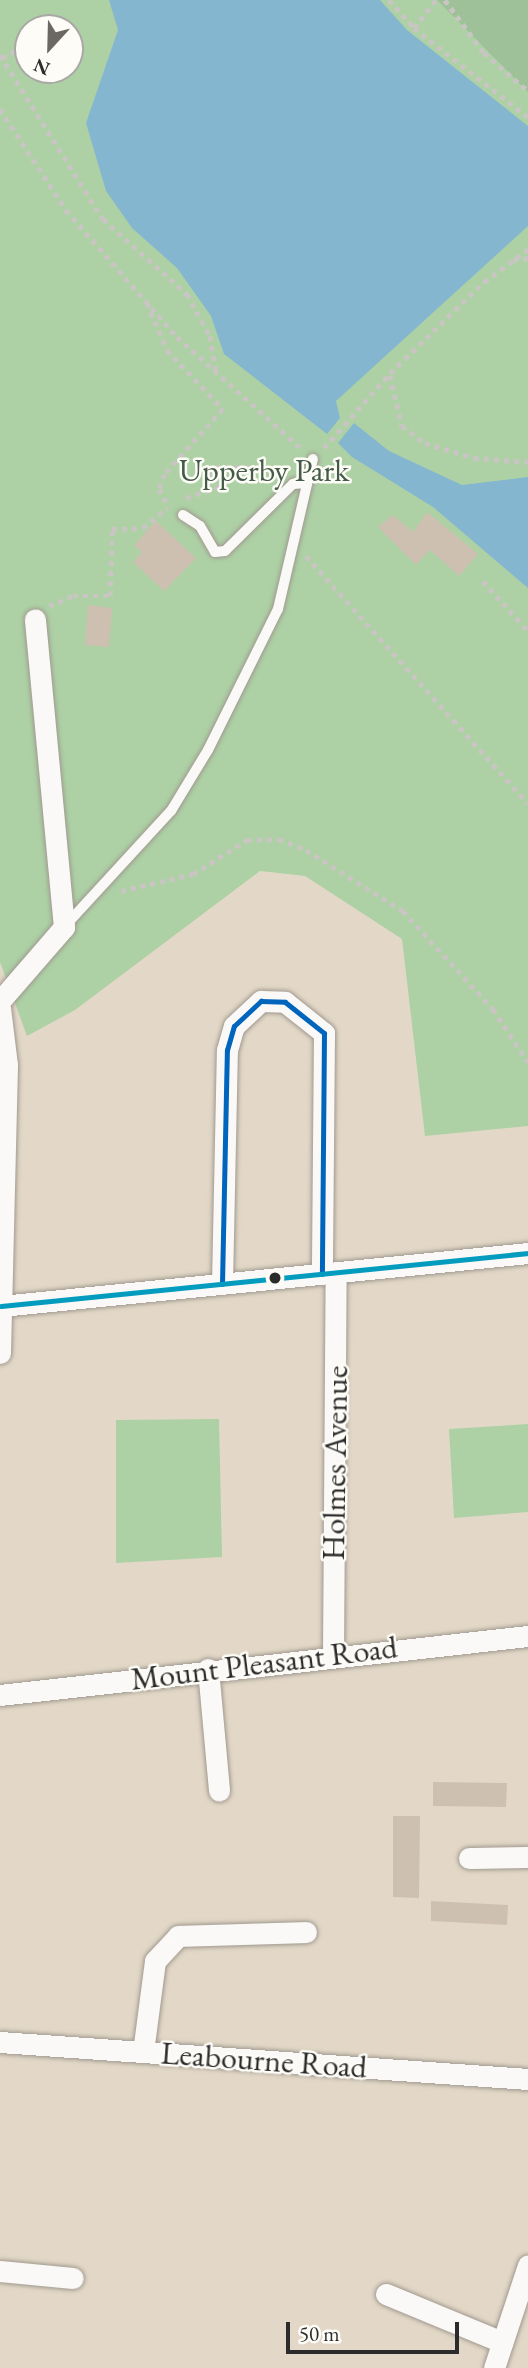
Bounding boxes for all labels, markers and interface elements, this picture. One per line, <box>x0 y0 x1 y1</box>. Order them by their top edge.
north arrow <box>14 14 84 84</box>
text: N <box>30 53 54 82</box>
park label: Upperby Park <box>179 451 349 489</box>
unlabelled marker <box>268 1271 282 1285</box>
street label: Holmes Avenue <box>314 1365 356 1561</box>
street label: Mount Pleasant Road <box>129 1628 399 1698</box>
street label: Leabourne Road <box>160 2034 368 2086</box>
scale bar <box>290 2308 463 2352</box>
text: 50 m <box>299 2320 340 2347</box>

